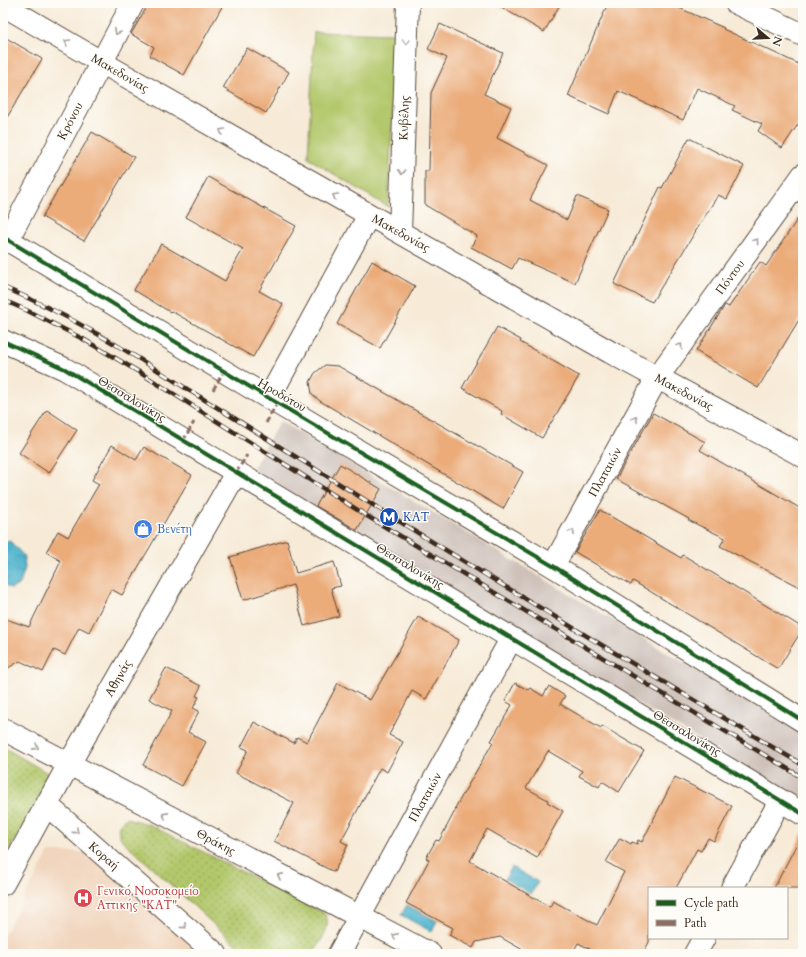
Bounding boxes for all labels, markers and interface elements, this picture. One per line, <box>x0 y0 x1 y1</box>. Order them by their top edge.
north arrow <box>748 18 788 58</box>
one-way arrow <box>114 28 122 36</box>
text: N <box>768 34 786 48</box>
one-way arrow <box>402 39 410 45</box>
one-way arrow <box>64 40 71 47</box>
street label: Μακεδονίας <box>88 50 152 96</box>
street label: Κυβέλης <box>395 95 413 141</box>
street label: Κρόνου <box>53 99 87 143</box>
one-way arrow <box>219 129 226 136</box>
one-way arrow <box>397 169 406 175</box>
one-way arrow <box>332 193 339 200</box>
street label: Μακεδονίας <box>369 210 433 256</box>
one-way arrow <box>751 238 759 245</box>
street label: Πόντου <box>712 256 748 298</box>
one-way arrow <box>675 344 682 351</box>
street label: Μακεδονίας <box>652 370 716 414</box>
street label: Θεσσαλονίκης <box>95 372 169 426</box>
street label: Ηροδότου <box>255 375 309 415</box>
one-way arrow <box>630 415 637 423</box>
street label: Πλαταιών <box>585 444 625 500</box>
metro station icon: ΚΑΤ <box>378 506 400 528</box>
place label: ΚΑΤ <box>403 509 429 525</box>
shop icon: Βενέτη <box>132 518 154 540</box>
place label: Βενέτη <box>157 521 192 537</box>
one-way arrow <box>567 529 574 536</box>
street label: Θεσσαλονίκης <box>373 539 447 593</box>
street label: Αθηνάς <box>101 657 135 699</box>
street label: Θεσσαλονίκης <box>650 706 724 760</box>
one-way arrow <box>32 742 39 749</box>
street label: Πλαταιών <box>405 769 445 825</box>
one-way arrow <box>162 812 169 820</box>
street label: Θράκης <box>194 825 238 859</box>
one-way arrow <box>71 826 79 834</box>
street label: Κοραή <box>85 838 123 874</box>
one-way arrow <box>277 873 284 881</box>
place label: Γενικό Νοσοκομείο Αττικής "ΚΑΤ" <box>97 883 199 913</box>
hospital icon: Γενικό Νοσοκομείο Αττικής "ΚΑΤ" <box>72 887 94 909</box>
legend <box>648 887 788 939</box>
text: Cycle path <box>684 895 739 911</box>
text: Path <box>684 915 707 931</box>
one-way arrow <box>179 921 187 929</box>
one-way arrow <box>392 933 399 941</box>

